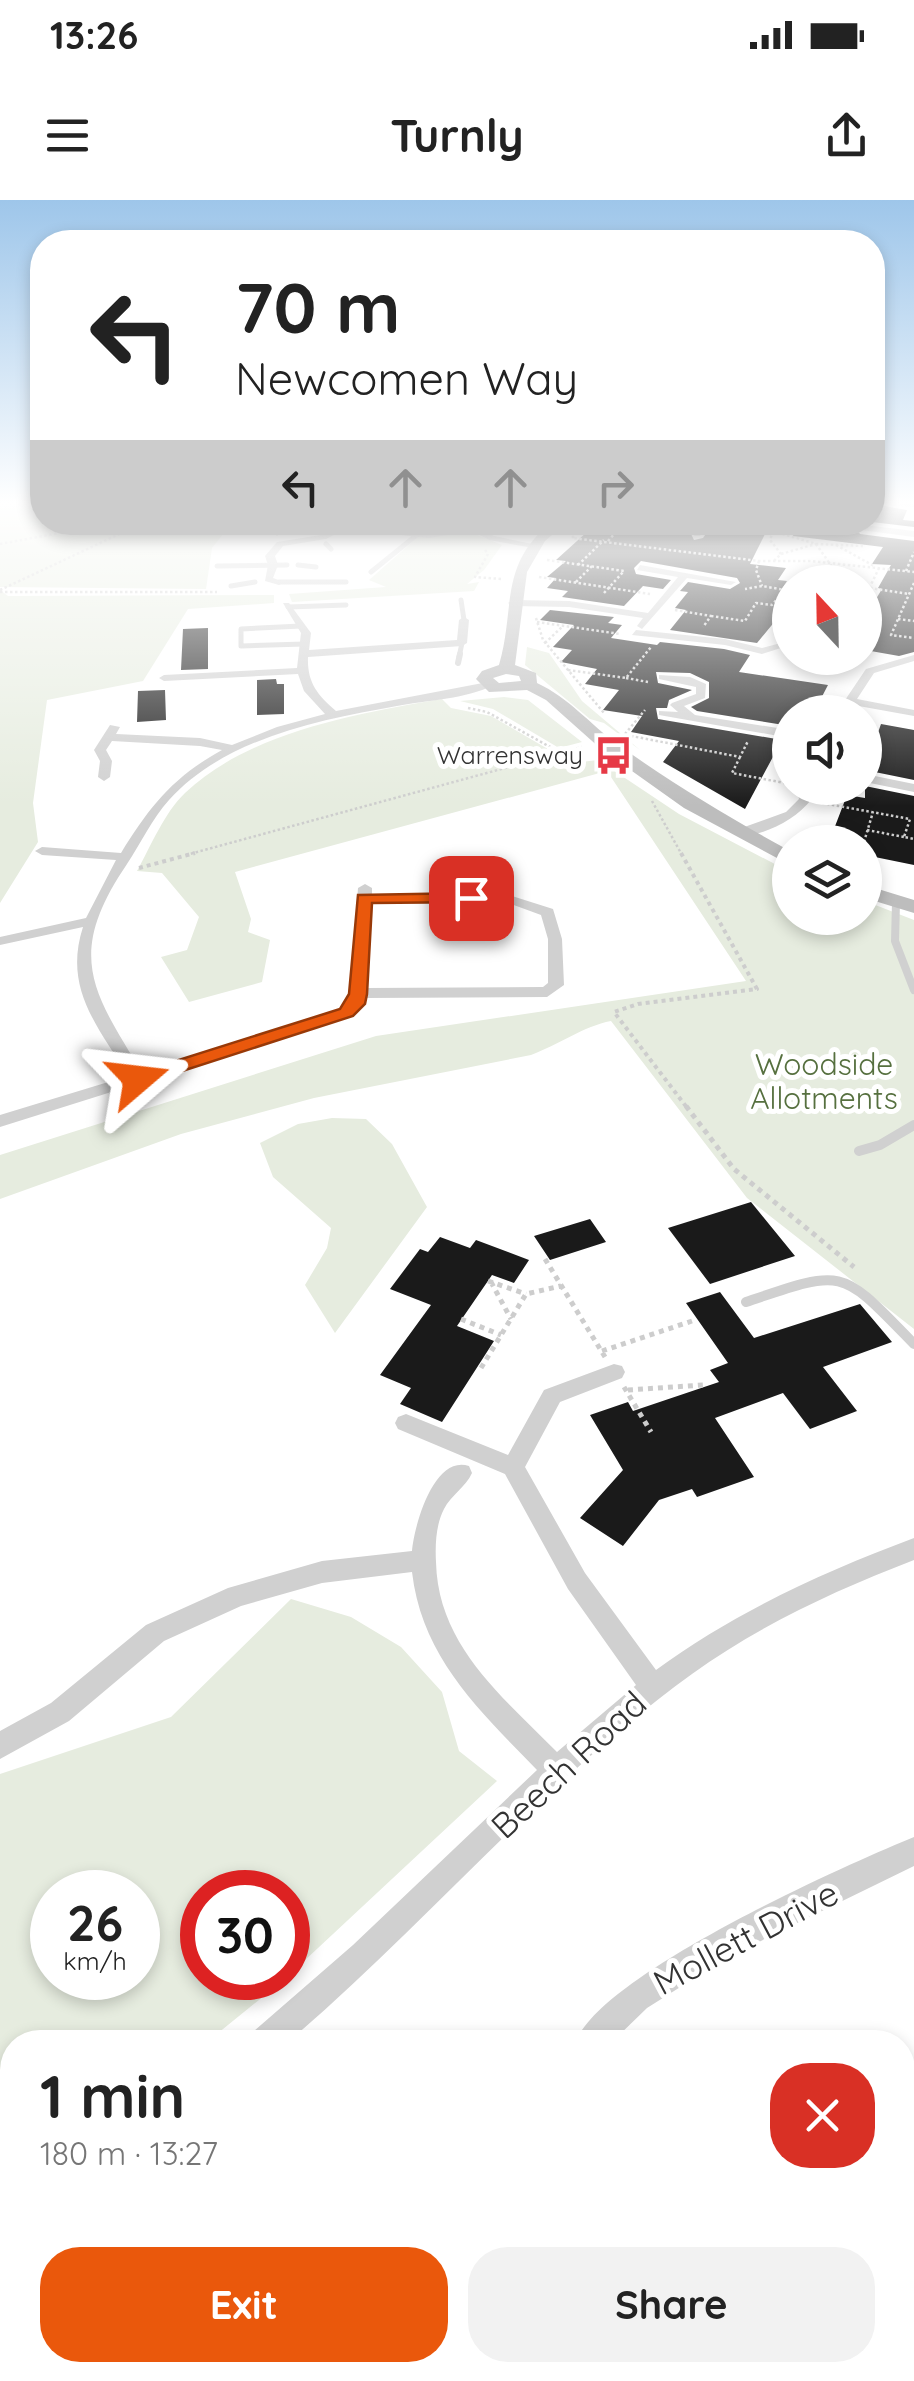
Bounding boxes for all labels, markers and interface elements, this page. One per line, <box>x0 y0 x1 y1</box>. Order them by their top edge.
text: 13:26 <box>50 11 138 59</box>
text: Turnly <box>390 107 524 163</box>
icon: menu <box>40 108 95 163</box>
icon: share <box>819 108 874 163</box>
text: 70 m <box>235 263 401 351</box>
icon: left <box>70 270 200 400</box>
text: Newcomen Way <box>235 350 578 406</box>
icon: left <box>273 460 328 515</box>
icon: ahead <box>378 460 433 515</box>
icon: ahead <box>483 460 538 515</box>
icon: right <box>588 460 643 515</box>
north arrow <box>772 565 882 675</box>
map controls <box>772 565 882 935</box>
button: sound <box>772 695 882 805</box>
bus stop icon: Warrensway <box>592 734 634 776</box>
place label: Warrensway <box>437 739 583 770</box>
button: layers <box>772 825 882 935</box>
pin <box>429 856 514 941</box>
icon: arrive <box>444 871 499 926</box>
position arrow <box>86 1027 190 1131</box>
park label: Woodside Allotments <box>750 1045 898 1117</box>
street label: Beech Road <box>481 1681 655 1847</box>
speed limit sign: 30 <box>180 1870 310 2000</box>
street label: Mollett Drive <box>646 1870 846 2004</box>
text: 26 <box>67 1891 123 1954</box>
text: km/h <box>63 1945 127 1976</box>
text: 1 min <box>40 2058 185 2133</box>
button: close <box>770 2063 875 2168</box>
text: 180 m · 13:27 <box>40 2133 218 2173</box>
button: Exit <box>40 2247 448 2362</box>
button: Share <box>468 2247 875 2362</box>

